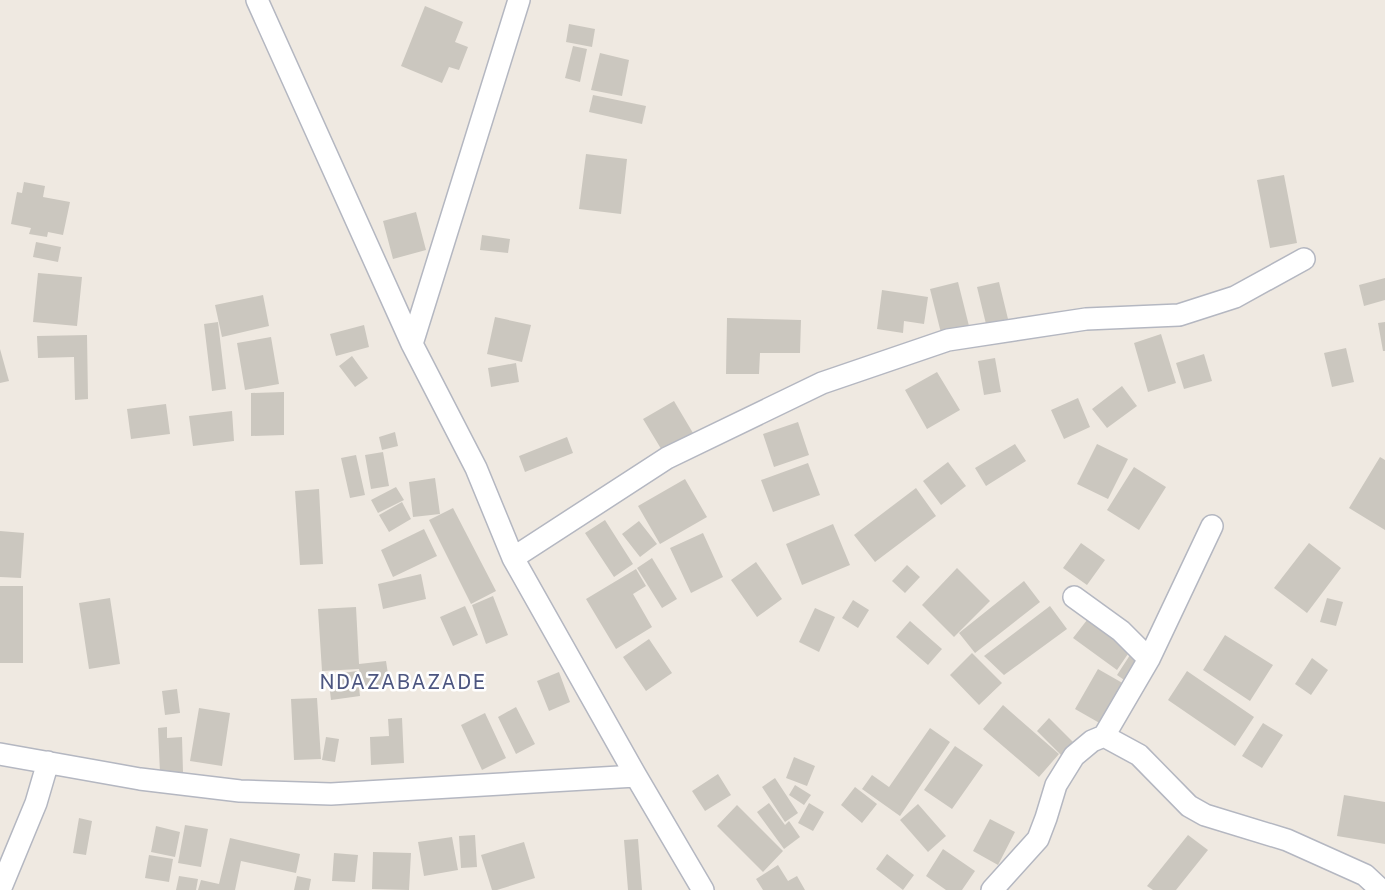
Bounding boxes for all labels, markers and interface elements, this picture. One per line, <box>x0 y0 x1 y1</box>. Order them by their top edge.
district label: NDAZABAZADE <box>319 670 487 694</box>

